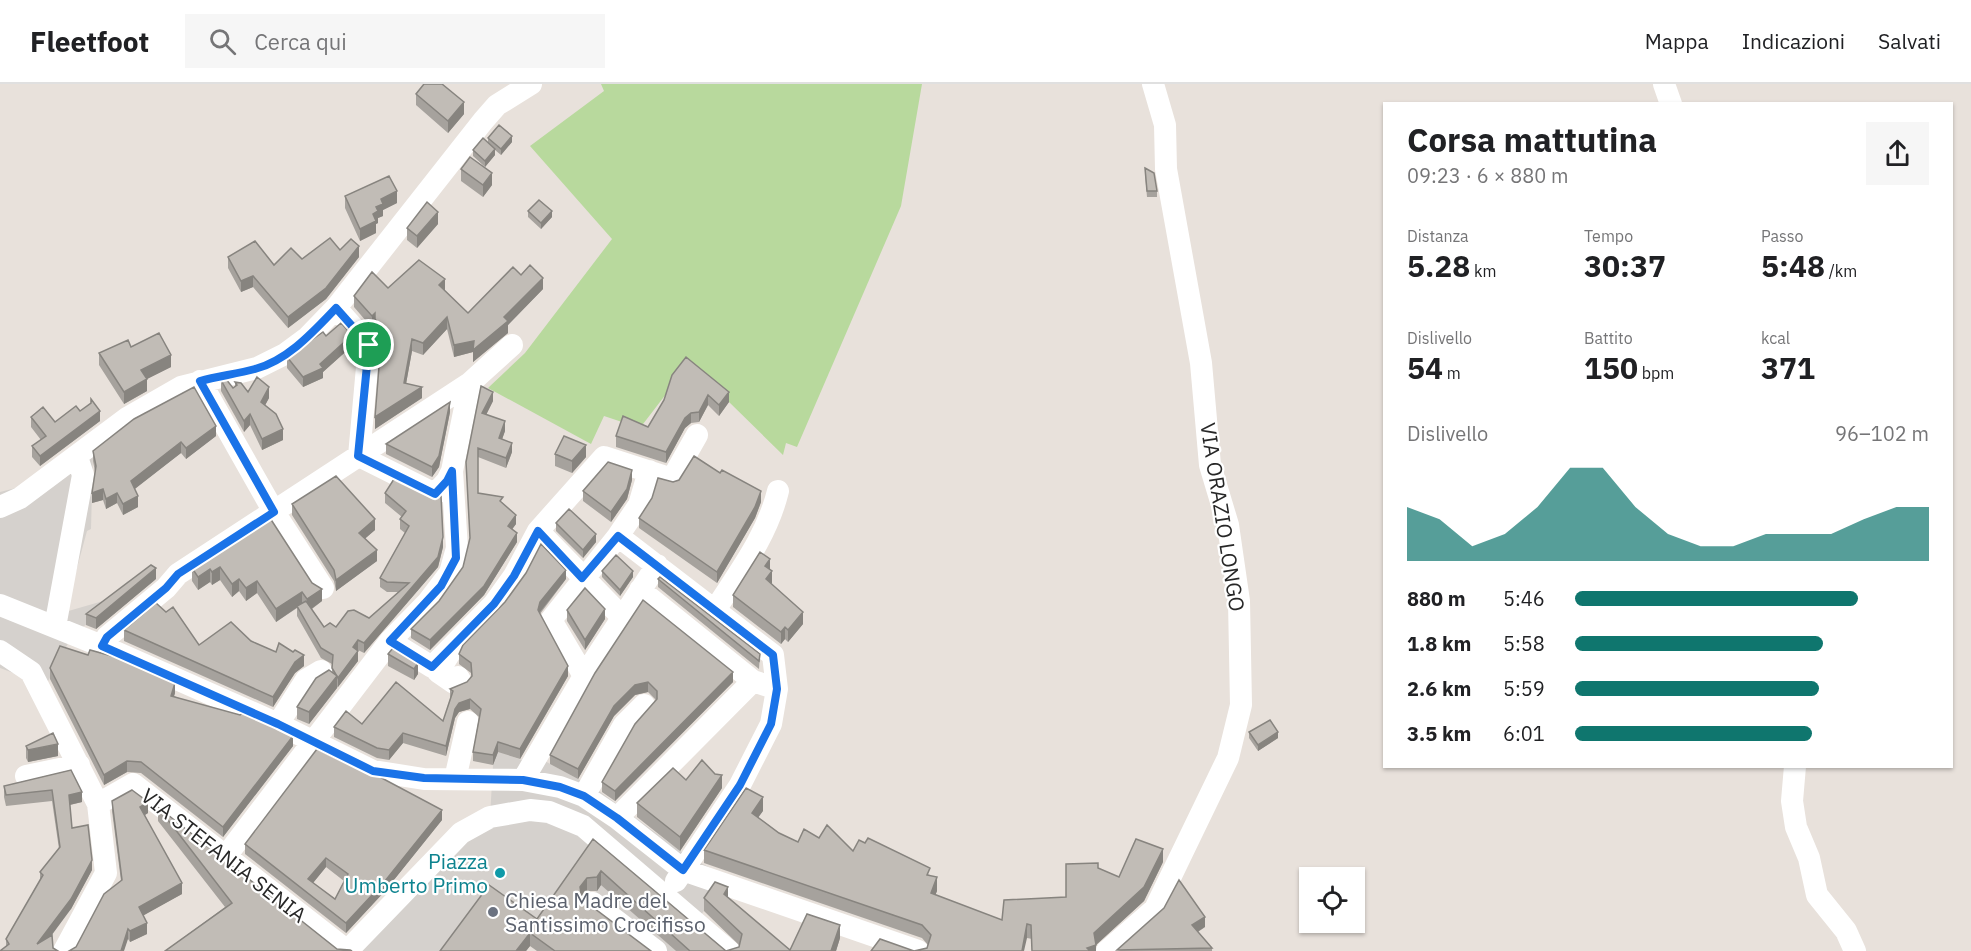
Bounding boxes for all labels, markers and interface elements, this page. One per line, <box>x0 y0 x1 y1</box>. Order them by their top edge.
search box <box>185 14 605 68</box>
text: Fleetfoot <box>30 23 149 60</box>
icon: search <box>206 25 239 58</box>
text: Cerca qui <box>254 27 347 56</box>
text: Mappa <box>1645 27 1709 55</box>
text: Indicazioni <box>1742 27 1845 55</box>
text: Salvati <box>1878 27 1941 55</box>
text: Corsa mattutina <box>1407 118 1657 161</box>
button: share <box>1866 122 1929 185</box>
text: 09:23 · 6 × 880 m <box>1407 162 1568 189</box>
text: Distanza <box>1407 226 1469 246</box>
text: Tempo <box>1584 226 1633 246</box>
text: Passo <box>1761 226 1804 246</box>
text: 5.28 <box>1407 246 1470 285</box>
text: 30:37 <box>1584 246 1666 285</box>
text: 5:48 <box>1761 246 1825 285</box>
text: km <box>1470 261 1497 281</box>
text: /km <box>1825 261 1857 281</box>
pin <box>343 319 394 370</box>
icon: arrive <box>352 328 385 361</box>
text: Dislivello <box>1407 328 1472 348</box>
text: Battito <box>1584 328 1633 348</box>
text: kcal <box>1761 328 1790 348</box>
text: 54 <box>1407 348 1443 387</box>
text: 150 <box>1584 348 1638 387</box>
text: 371 <box>1761 348 1815 387</box>
text: m <box>1443 363 1461 383</box>
text: bpm <box>1638 363 1674 383</box>
text: Dislivello <box>1407 420 1488 447</box>
text: 96–102 m <box>1835 420 1929 447</box>
street label: VIA ORAZIO LONGO <box>1194 421 1252 613</box>
text: 880 m <box>1407 585 1466 612</box>
text: 5:46 <box>1503 585 1545 612</box>
text: 1.8 km <box>1407 630 1471 657</box>
text: 5:58 <box>1503 630 1545 657</box>
text: 2.6 km <box>1407 675 1471 702</box>
text: 5:59 <box>1503 675 1545 702</box>
text: 3.5 km <box>1407 720 1471 747</box>
text: 6:01 <box>1503 720 1545 747</box>
street label: VIA STEFANIA SENIA <box>135 782 313 928</box>
place label: Piazza Umberto Primo <box>344 847 488 899</box>
marker: Piazza Umberto Primo <box>493 866 507 880</box>
map controls <box>1299 867 1365 933</box>
button: locate <box>1299 867 1365 933</box>
place label: Chiesa Madre del Santissimo Crocifisso <box>505 886 706 938</box>
marker: Chiesa Madre del Santissimo Crocifisso <box>486 905 500 919</box>

